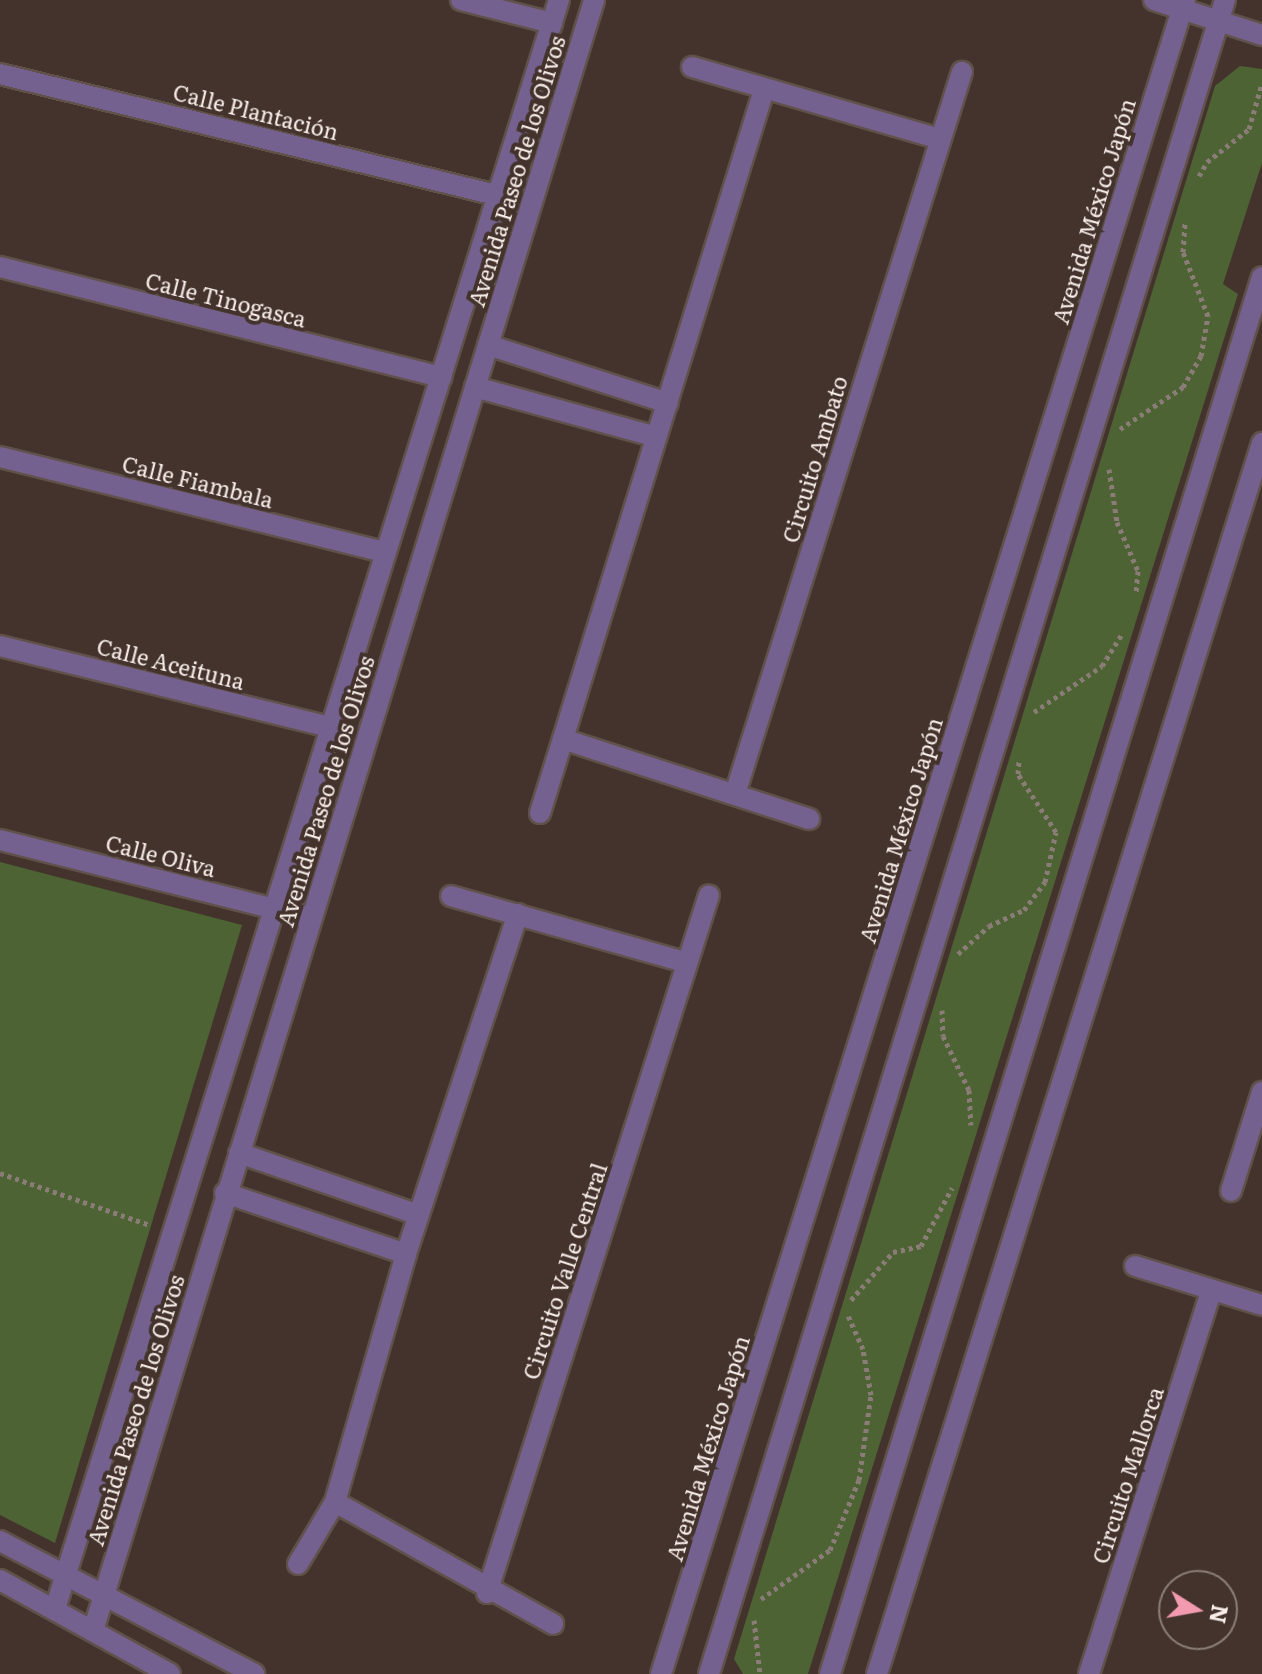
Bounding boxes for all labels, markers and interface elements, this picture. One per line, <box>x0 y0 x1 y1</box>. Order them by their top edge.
street label: Avenida Paseo de los Olivos <box>462 32 570 310</box>
street label: Calle Plantación <box>171 78 341 144</box>
street label: Avenida México Japón <box>1046 95 1140 327</box>
street label: Calle Tinogasca <box>143 266 309 332</box>
street label: Circuito Ambato <box>776 372 852 546</box>
street label: Calle Fiambala <box>120 449 276 513</box>
street label: Calle Aceituna <box>94 632 248 694</box>
street label: Avenida Paseo de los Olivos <box>271 652 379 930</box>
street label: Avenida México Japón <box>853 714 947 946</box>
street label: Calle Oliva <box>103 829 219 881</box>
street label: Circuito Valle Central <box>517 1159 611 1383</box>
street label: Avenida Paseo de los Olivos <box>81 1271 189 1549</box>
street label: Avenida México Japón <box>660 1332 754 1564</box>
street label: Circuito Mallorca <box>1086 1383 1168 1567</box>
north arrow <box>1158 1570 1238 1650</box>
text: N <box>1202 1602 1238 1627</box>

